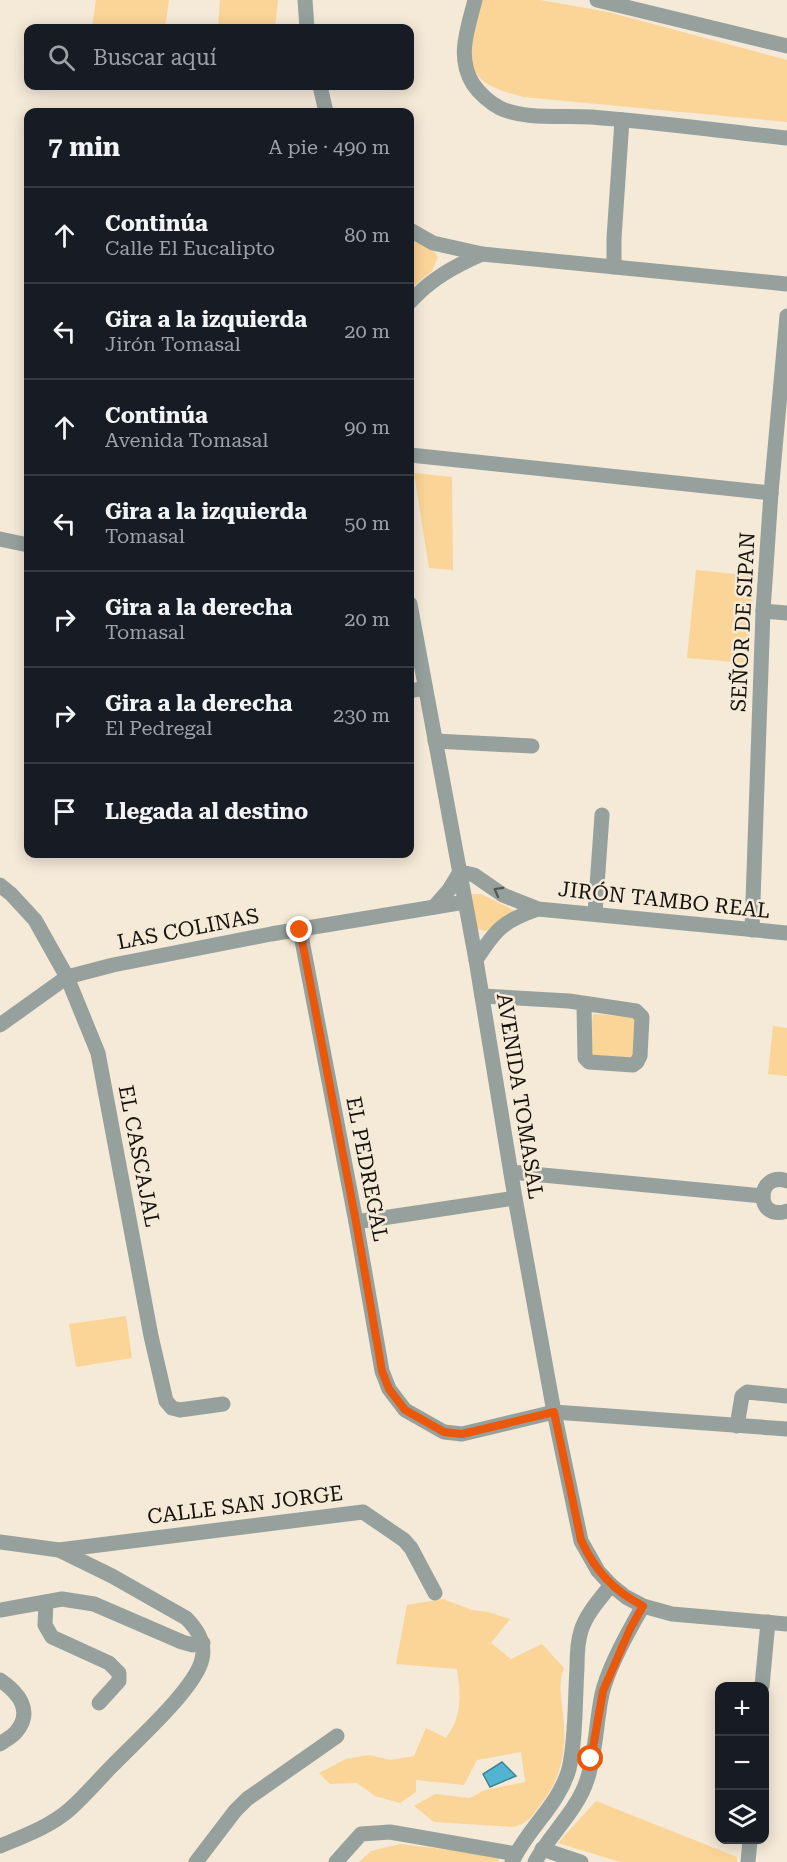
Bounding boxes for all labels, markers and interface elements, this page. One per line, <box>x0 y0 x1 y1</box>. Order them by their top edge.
search box <box>24 24 414 90</box>
icon: search <box>45 41 78 74</box>
text: Buscar aquí <box>93 45 217 70</box>
text: 7 min <box>48 132 120 162</box>
text: A pie · 490 m <box>268 135 390 159</box>
text: Continúa <box>105 211 208 236</box>
icon: ahead <box>48 219 81 252</box>
text: 80 m <box>344 223 390 247</box>
text: Calle El Eucalipto <box>105 236 275 260</box>
text: Gira a la izquierda <box>105 307 307 332</box>
icon: left <box>48 315 81 348</box>
text: 20 m <box>344 319 390 343</box>
text: Jirón Tomasal <box>105 332 241 356</box>
text: Continúa <box>105 403 208 428</box>
icon: ahead <box>48 411 81 444</box>
text: 90 m <box>344 415 390 439</box>
text: Avenida Tomasal <box>105 428 268 452</box>
text: Gira a la izquierda <box>105 499 307 524</box>
icon: left <box>48 507 81 540</box>
text: 50 m <box>344 511 390 535</box>
text: Tomasal <box>105 524 185 548</box>
street label: SEÑOR DE SIPAN <box>725 531 760 713</box>
text: Gira a la derecha <box>105 595 292 620</box>
icon: right <box>48 603 81 636</box>
text: 20 m <box>344 607 390 631</box>
text: Tomasal <box>105 620 185 644</box>
text: Gira a la derecha <box>105 691 292 716</box>
icon: right <box>48 699 81 732</box>
text: 230 m <box>333 703 390 727</box>
text: El Pedregal <box>105 716 212 740</box>
icon: arrive <box>48 795 81 828</box>
text: Llegada al destino <box>105 799 308 824</box>
street label: JIRÓN TAMBO REAL <box>557 876 771 923</box>
one-way arrow <box>494 887 504 899</box>
street label: LAS COLINAS <box>115 903 261 955</box>
route end <box>286 916 312 942</box>
street label: AVENIDA TOMASAL <box>492 991 548 1201</box>
street label: EL CASCAJAL <box>113 1083 165 1229</box>
street label: EL PEDREGAL <box>341 1095 393 1243</box>
street label: CALLE SAN JORGE <box>146 1481 344 1529</box>
map controls <box>715 1682 769 1844</box>
button: + <box>715 1682 769 1736</box>
button: − <box>715 1736 769 1790</box>
route start <box>577 1745 603 1771</box>
button: layers <box>715 1790 769 1844</box>

